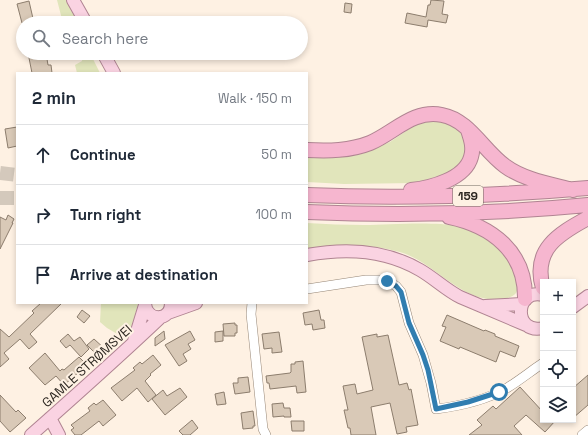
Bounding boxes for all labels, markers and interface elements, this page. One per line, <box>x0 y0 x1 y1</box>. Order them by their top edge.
search box <box>16 16 308 60</box>
icon: search <box>30 27 52 49</box>
text: Search here <box>62 29 148 48</box>
text: 2 min <box>32 87 76 109</box>
text: Walk · 150 m <box>218 90 292 107</box>
icon: ahead <box>32 144 54 166</box>
text: Continue <box>70 145 136 164</box>
text: 50 m <box>261 146 292 163</box>
road number: 159 <box>453 186 483 206</box>
icon: right <box>32 204 54 226</box>
text: Turn right <box>70 205 141 224</box>
text: 100 m <box>255 206 292 223</box>
icon: arrive <box>32 264 54 286</box>
text: Arrive at destination <box>70 265 218 284</box>
route end <box>378 272 396 290</box>
map controls <box>540 279 576 423</box>
button: + <box>540 279 576 315</box>
button: − <box>540 315 576 351</box>
street label: GAMLE STRØMSVEI <box>38 321 136 411</box>
button: locate <box>540 351 576 387</box>
route start <box>490 383 508 401</box>
button: layers <box>540 387 576 423</box>

